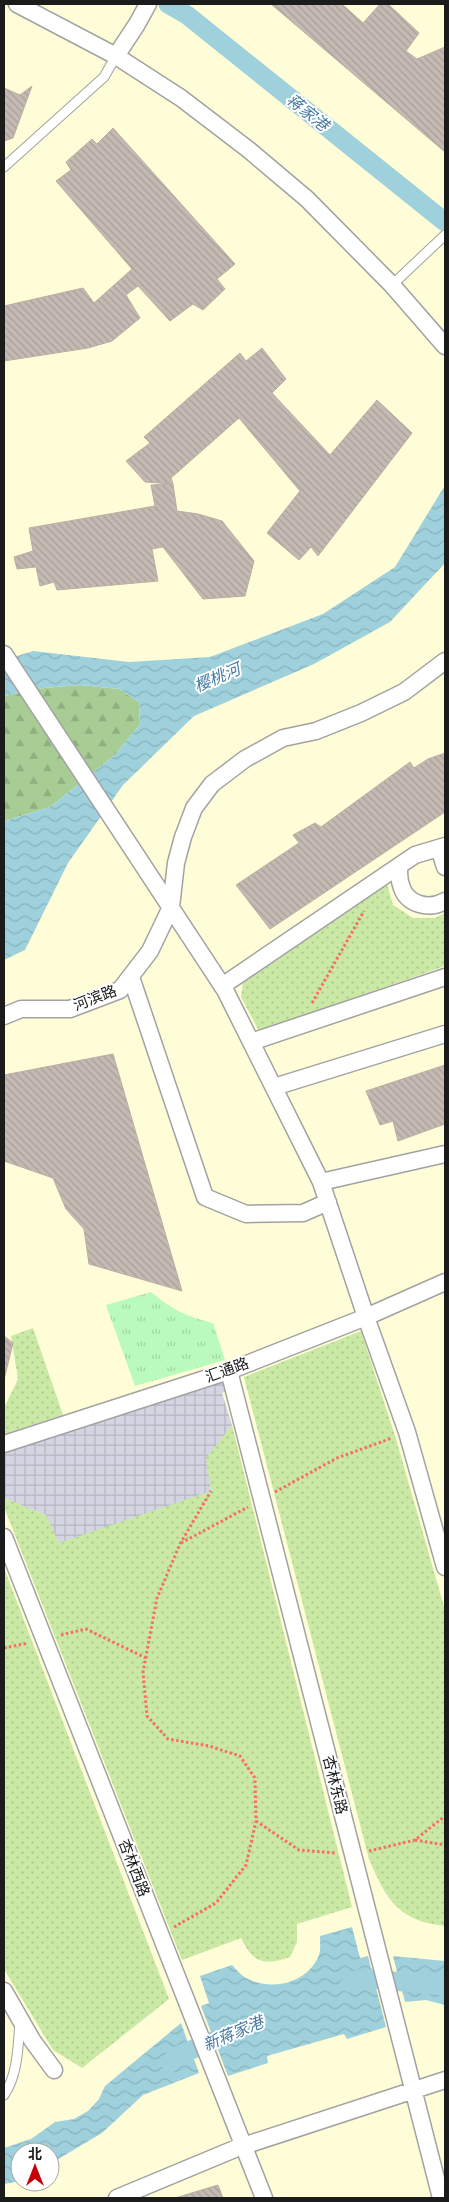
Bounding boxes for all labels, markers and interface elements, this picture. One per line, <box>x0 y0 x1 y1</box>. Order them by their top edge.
water label: 蒋家港 <box>283 90 334 136</box>
water label: 樱桃河 <box>191 658 246 696</box>
street label: 河滨路 <box>71 982 119 1014</box>
street label: 汇通路 <box>203 1354 251 1386</box>
street label: 杏林东路 <box>319 1754 351 1816</box>
street label: 杏林西路 <box>115 1837 153 1899</box>
water label: 新蒋家港 <box>200 2011 268 2055</box>
north arrow <box>10 2142 60 2192</box>
text: 北 <box>28 2146 42 2162</box>

